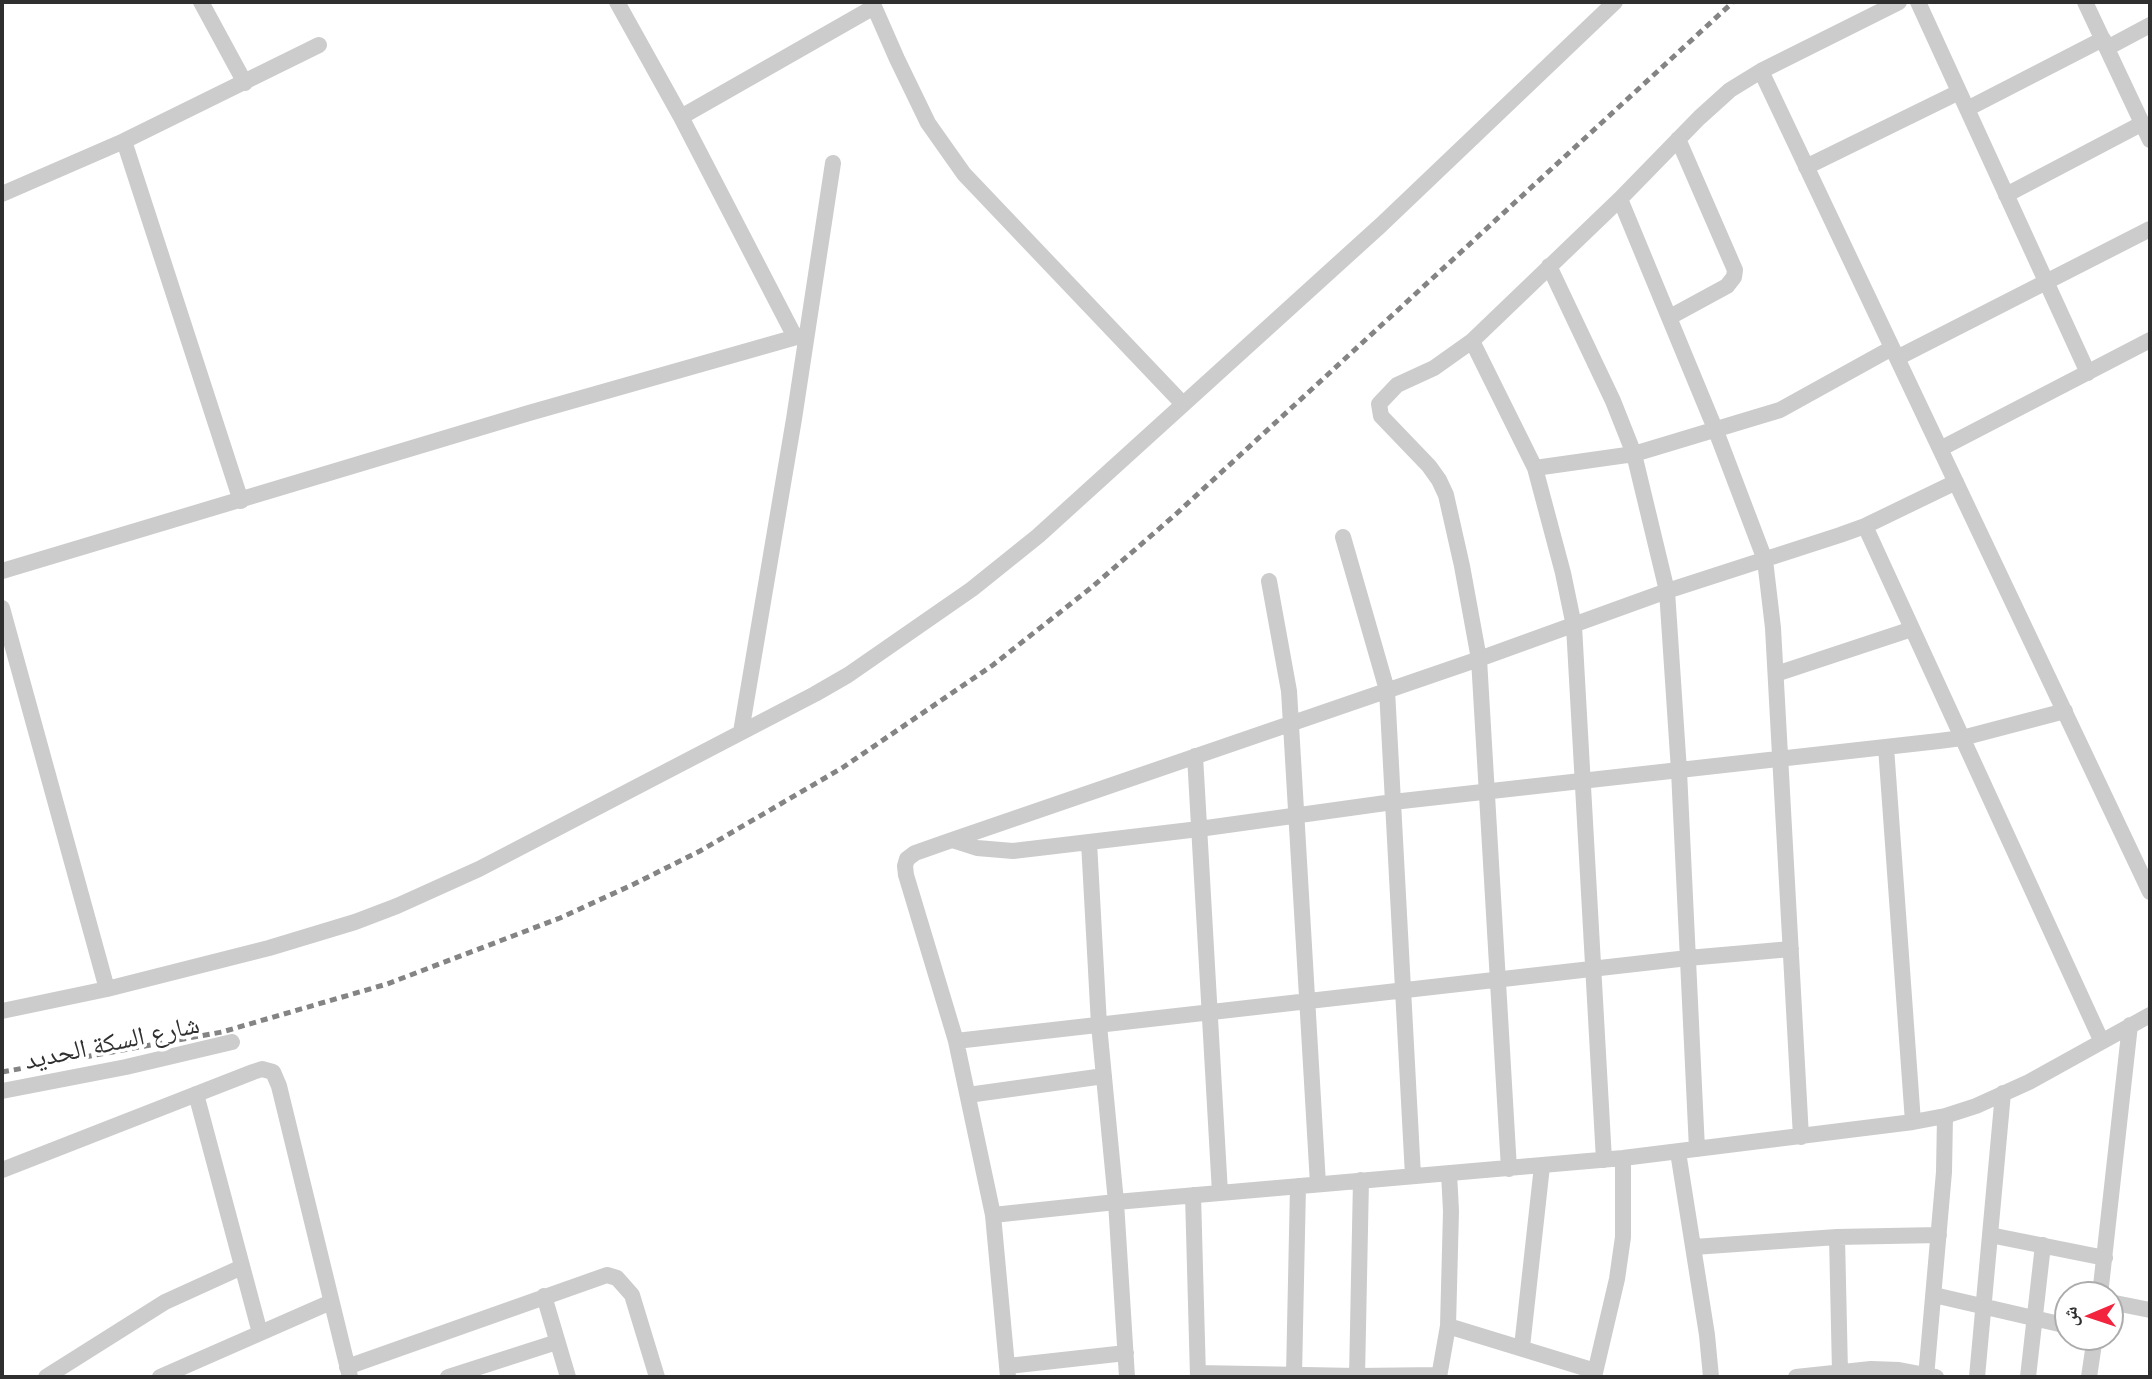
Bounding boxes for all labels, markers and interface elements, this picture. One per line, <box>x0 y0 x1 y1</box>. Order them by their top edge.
street label: شارع السكة الحديد <box>22 1009 202 1077</box>
north arrow <box>2054 1281 2124 1351</box>
text: ش <box>2058 1306 2082 1327</box>

